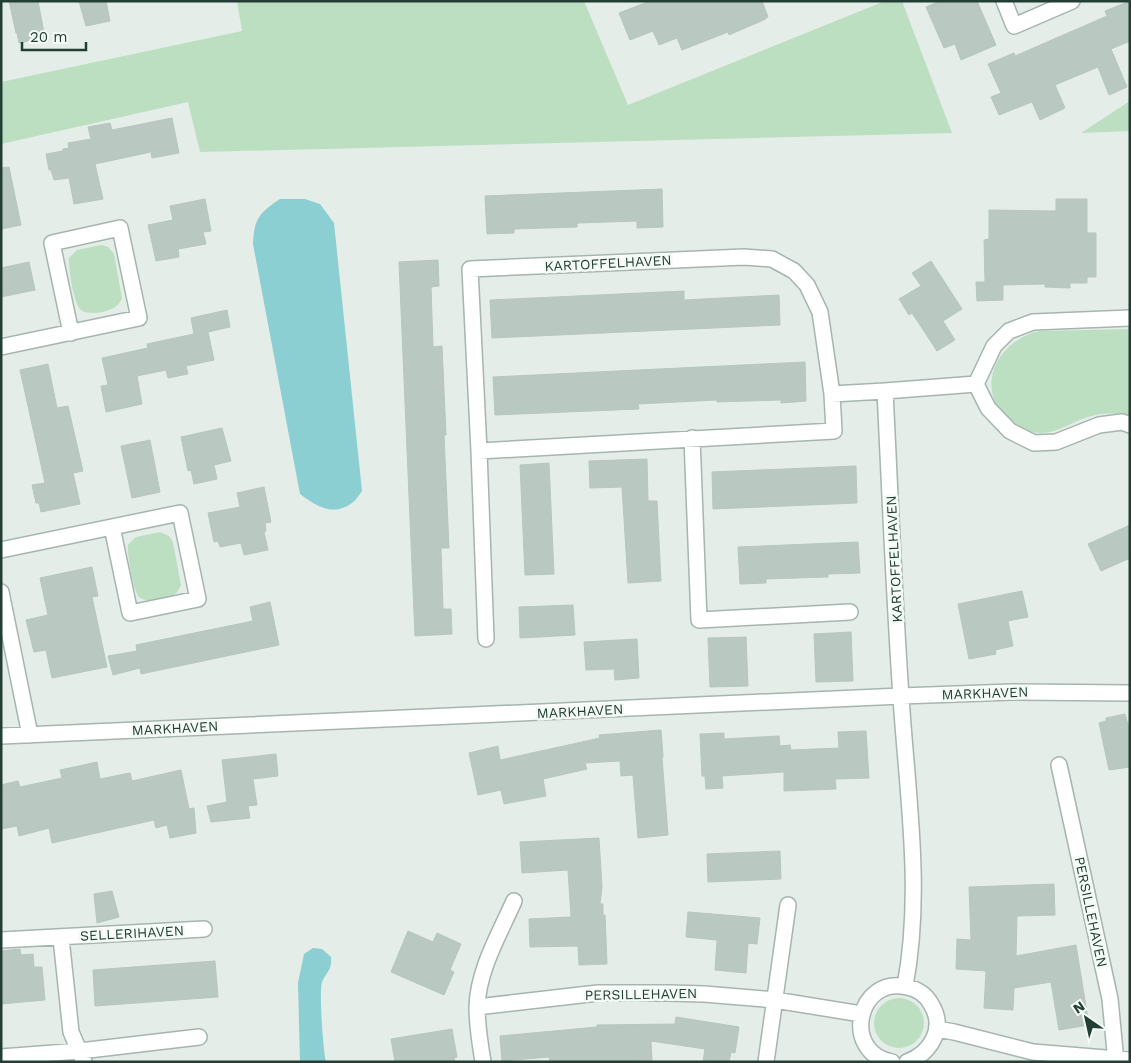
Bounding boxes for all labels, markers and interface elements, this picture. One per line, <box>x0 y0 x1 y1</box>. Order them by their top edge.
scale bar <box>22 20 86 52</box>
text: 20 m <box>30 28 68 46</box>
street label: KARTOFFELHAVEN <box>544 252 672 274</box>
street label: KARTOFFELHAVEN <box>883 495 905 623</box>
street label: MARKHAVEN <box>941 683 1029 703</box>
street label: MARKHAVEN <box>536 701 624 721</box>
street label: MARKHAVEN <box>131 718 219 738</box>
street label: PERSILLEHAVEN <box>1071 855 1111 969</box>
street label: SELLERIHAVEN <box>80 922 184 944</box>
street label: PERSILLEHAVEN <box>585 985 697 1003</box>
north arrow <box>1061 993 1111 1043</box>
text: N <box>1070 998 1088 1017</box>

